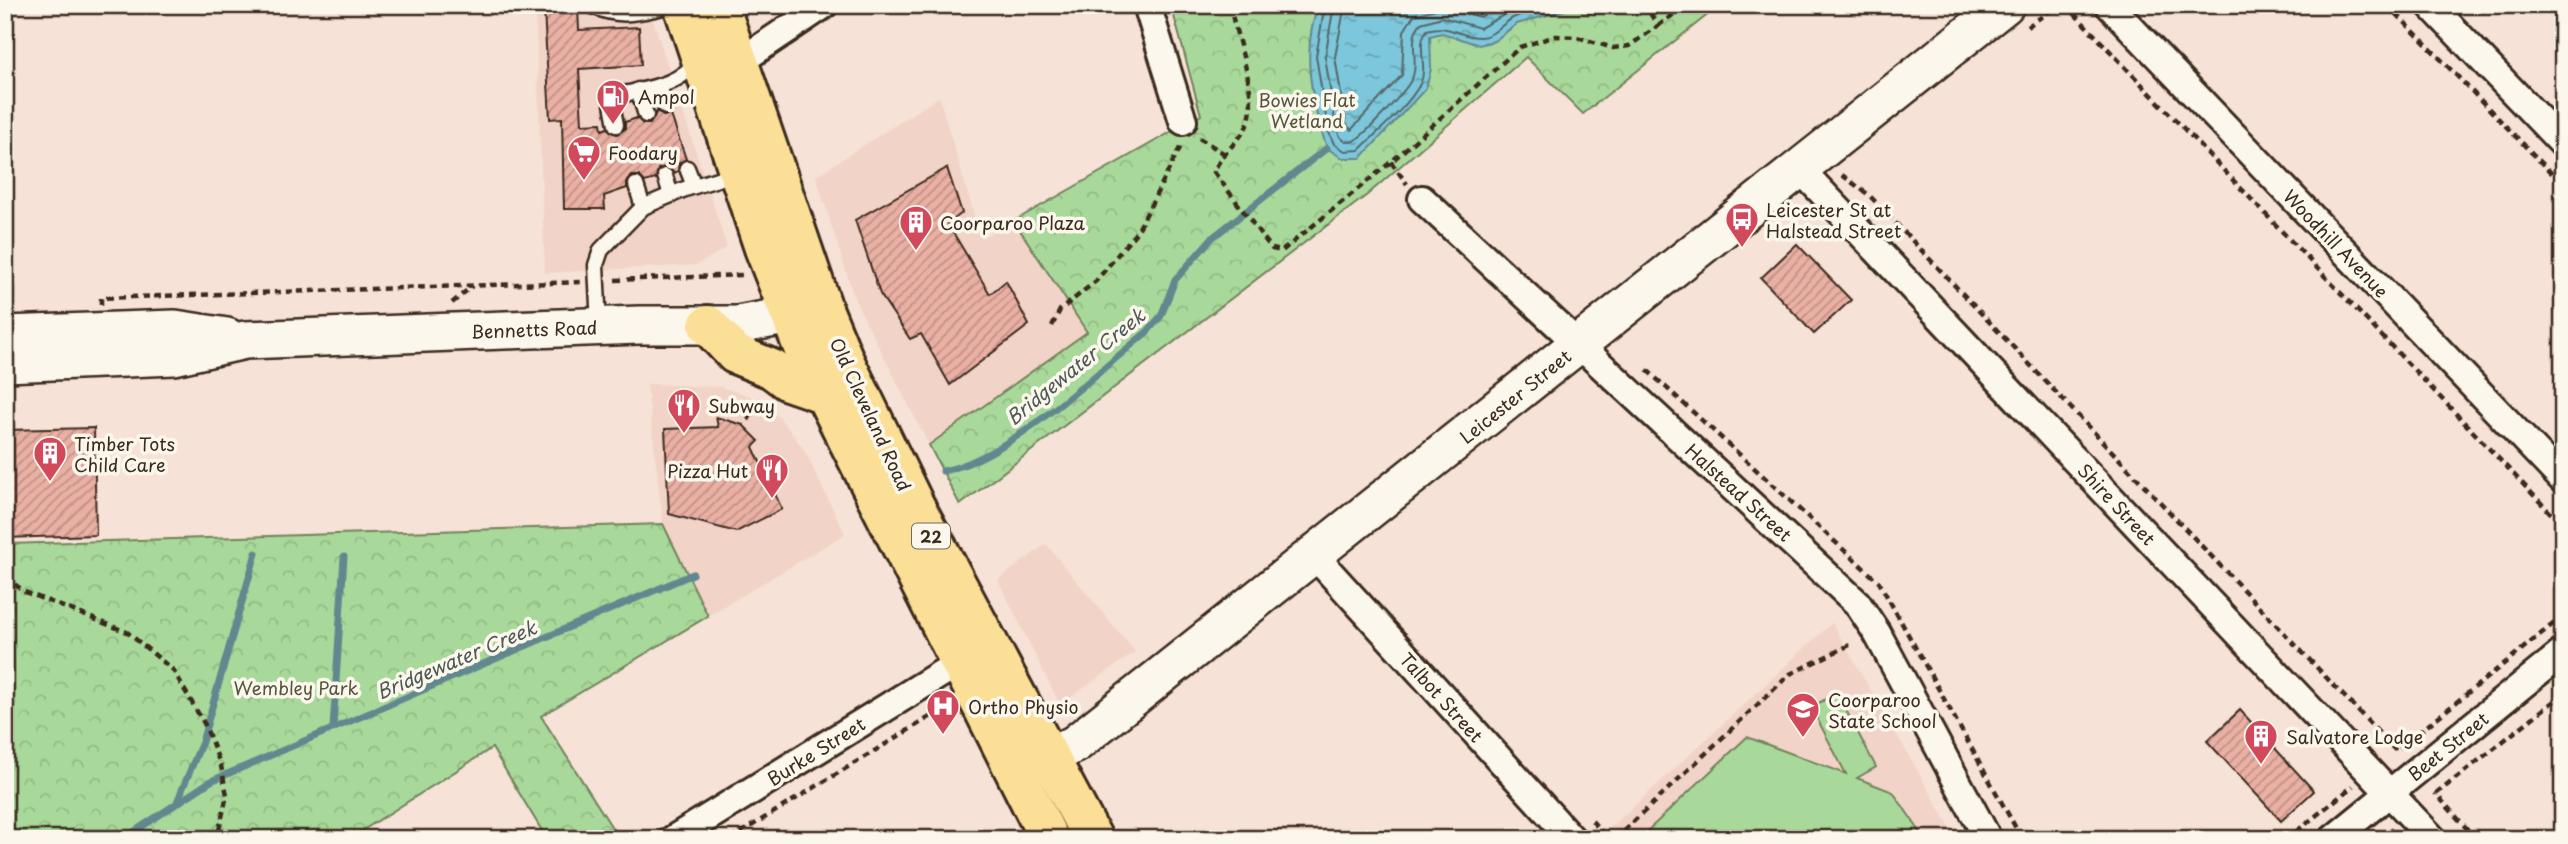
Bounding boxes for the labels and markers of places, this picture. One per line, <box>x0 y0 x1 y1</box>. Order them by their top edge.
fuel station icon: Ampol <box>594 77 632 126</box>
place label: Ampol <box>638 83 695 110</box>
supermarket icon: Foodary <box>565 133 603 182</box>
place label: Foodary <box>608 139 678 166</box>
place label: Leicester St at Halstead Street <box>1766 196 1901 244</box>
bus stop icon: Leicester St at Halstead Street <box>1723 200 1761 249</box>
building icon: Coorparoo Plaza <box>897 203 935 252</box>
place label: Coorparoo Plaza <box>940 209 1085 236</box>
restaurant icon: Subway <box>665 386 703 435</box>
place label: Subway <box>708 392 775 419</box>
place label: Timber Tots Child Care <box>74 430 175 478</box>
building icon: Timber Tots Child Care <box>31 434 69 483</box>
restaurant icon: Pizza Hut <box>753 451 791 500</box>
place label: Pizza Hut <box>667 457 748 484</box>
place label: Coorparoo State School <box>1828 686 1937 734</box>
hospital icon: Ortho Physio <box>924 687 962 736</box>
school or university icon: Coorparoo State School <box>1784 690 1822 739</box>
place label: Ortho Physio <box>968 693 1079 720</box>
building icon: Salvatore Lodge <box>2242 717 2280 766</box>
place label: Salvatore Lodge <box>2286 723 2423 750</box>

